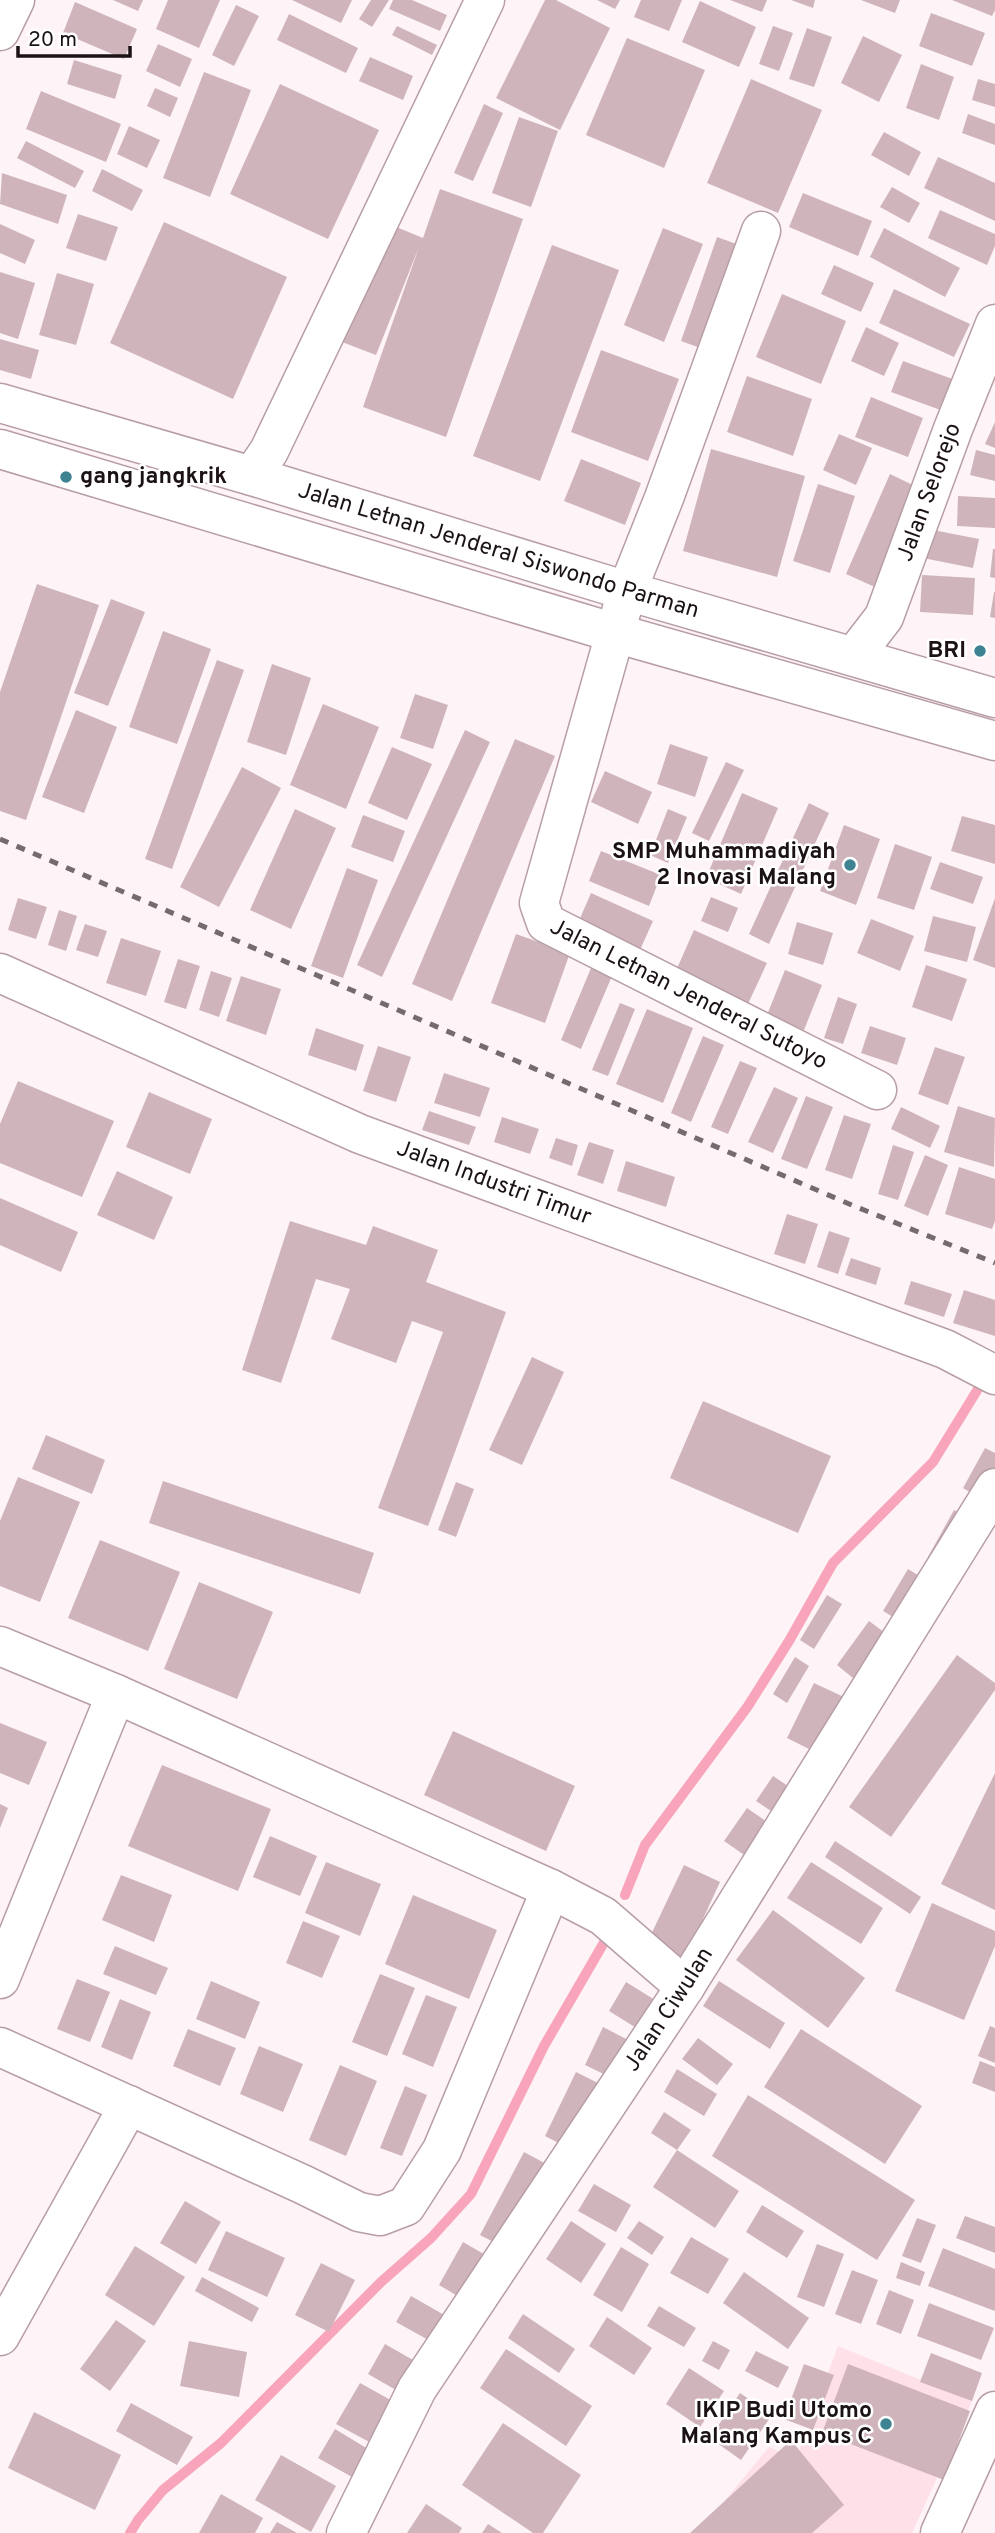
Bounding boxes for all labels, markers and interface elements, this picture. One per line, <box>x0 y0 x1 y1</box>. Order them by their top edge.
scale bar <box>18 14 130 58</box>
text: 20 m <box>28 27 77 54</box>
street label: Jalan Selorejo <box>891 419 968 566</box>
place label: gang jangkrik <box>80 463 227 492</box>
marker: gang jangkrik <box>58 469 74 485</box>
street label: Jalan Letnan Jenderal Siswondo Parman <box>294 476 703 626</box>
place label: BRI <box>928 637 966 666</box>
marker: BRI <box>972 643 988 659</box>
place label: SMP Muhammadiyah 2 Inovasi Malang <box>612 838 836 893</box>
marker: SMP Muhammadiyah 2 Inovasi Malang <box>842 857 858 873</box>
street label: Jalan Letnan Jenderal Sutoyo <box>545 913 832 1077</box>
street label: Jalan Industri Timur <box>392 1134 595 1232</box>
street label: Jalan Ciwulan <box>618 1942 720 2078</box>
place label: IKIP Budi Utomo Malang Kampus C <box>681 2397 872 2452</box>
marker: IKIP Budi Utomo Malang Kampus C <box>878 2416 894 2432</box>

